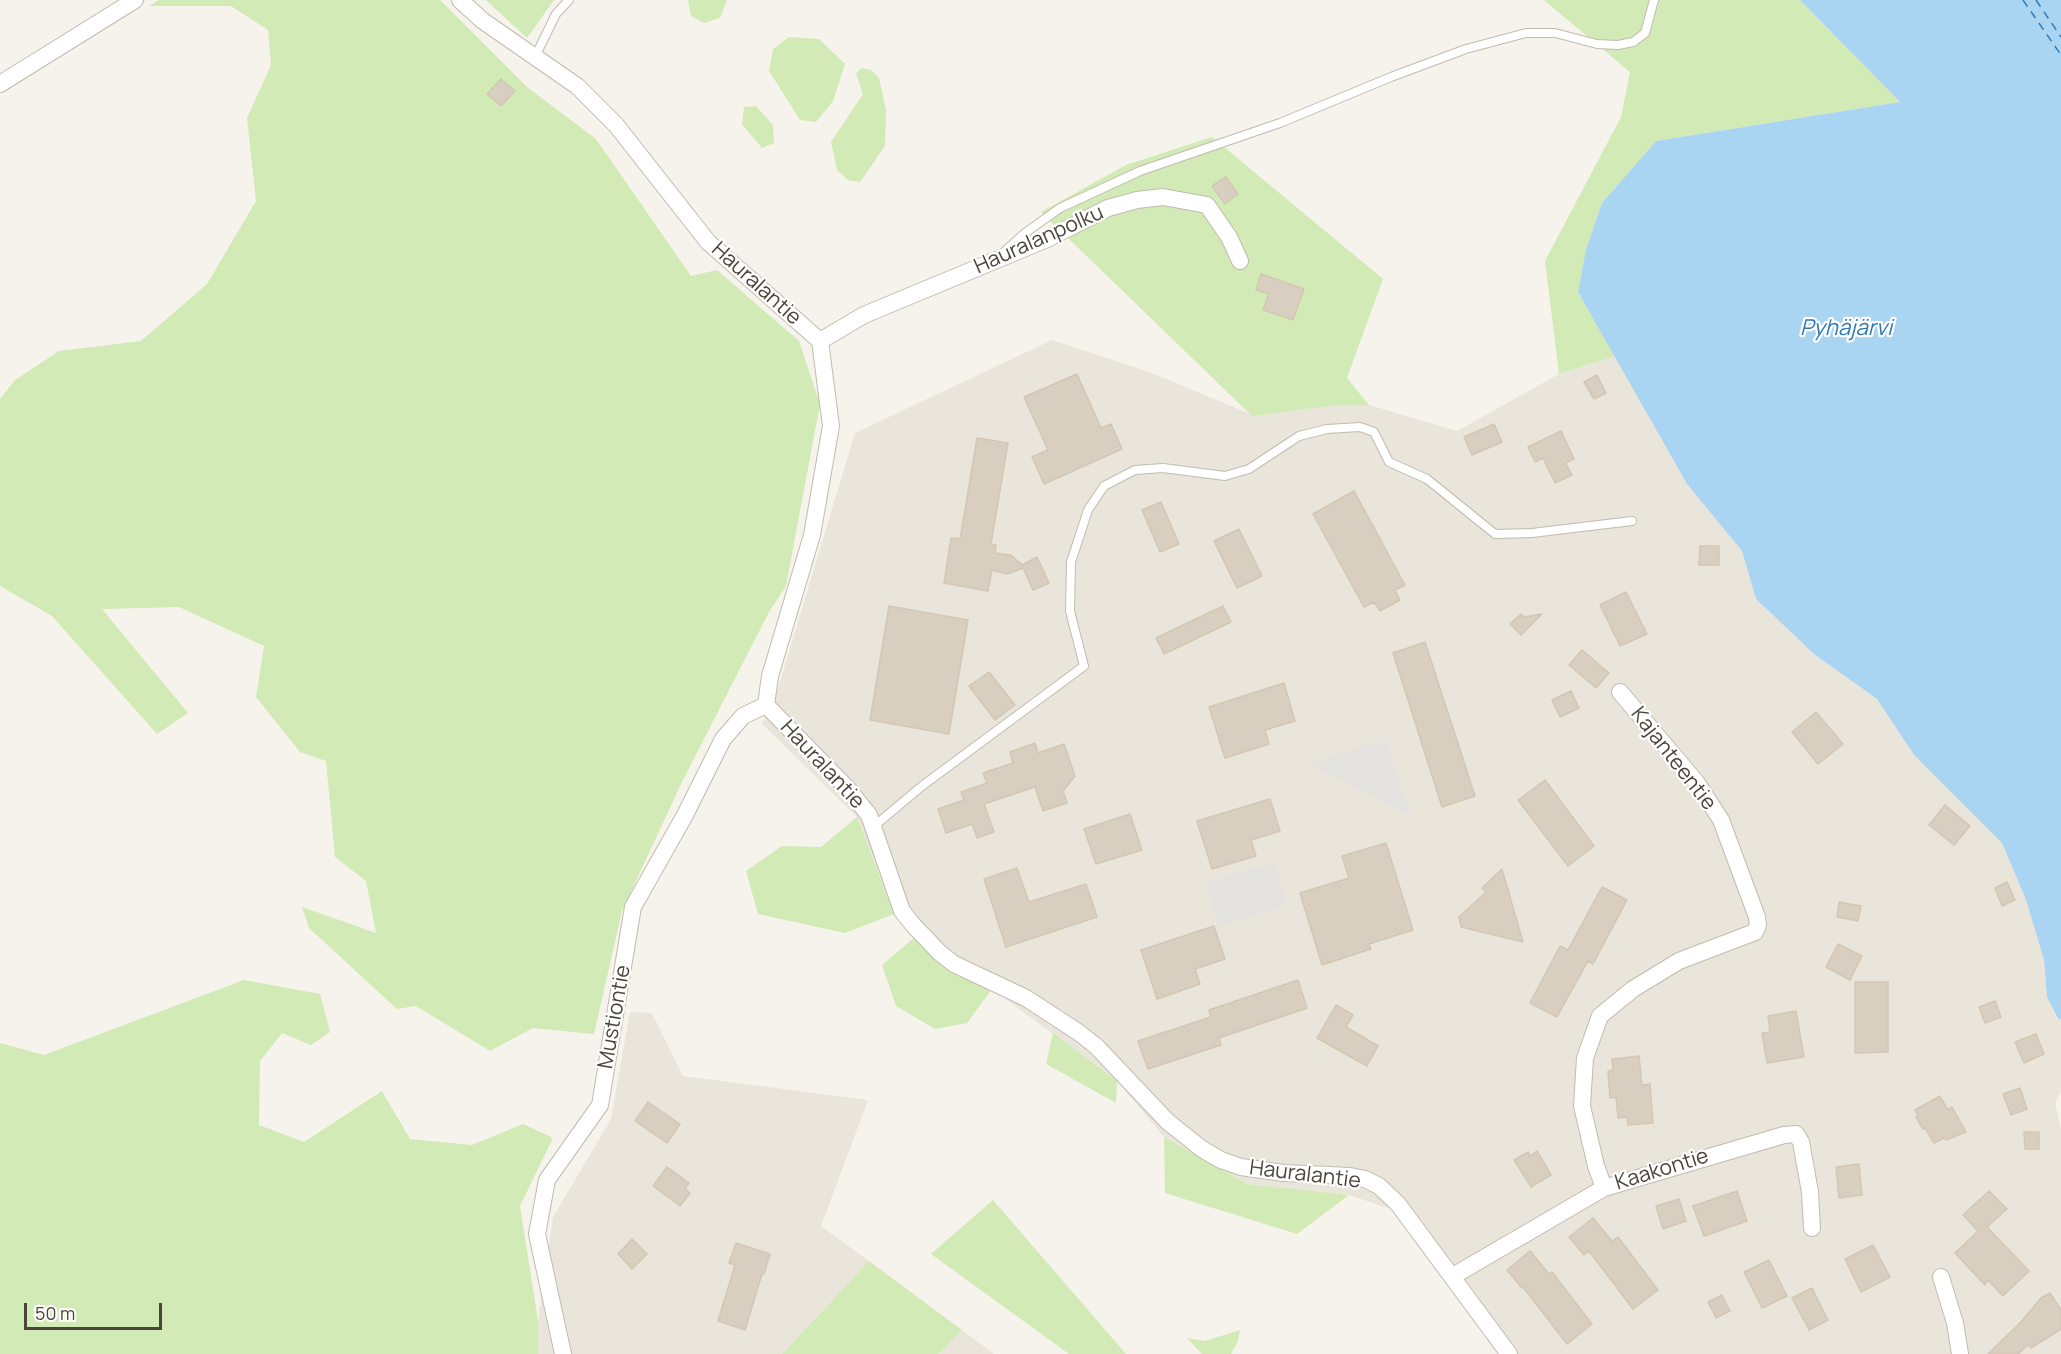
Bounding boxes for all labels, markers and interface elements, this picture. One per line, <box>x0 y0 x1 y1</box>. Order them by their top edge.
street label: Hauralanpolku <box>970 200 1108 280</box>
street label: Hauralantie <box>706 237 806 331</box>
water label: Pyhäjärvi <box>1800 316 1892 342</box>
street label: Kajanteentie <box>1625 702 1721 816</box>
street label: Hauralantie <box>775 715 869 815</box>
street label: Mustiontie <box>593 963 637 1071</box>
street label: Kaakontie <box>1612 1144 1712 1196</box>
street label: Hauralantie <box>1248 1156 1362 1194</box>
scale bar <box>27 1291 165 1329</box>
text: 50 m <box>35 1301 75 1325</box>

